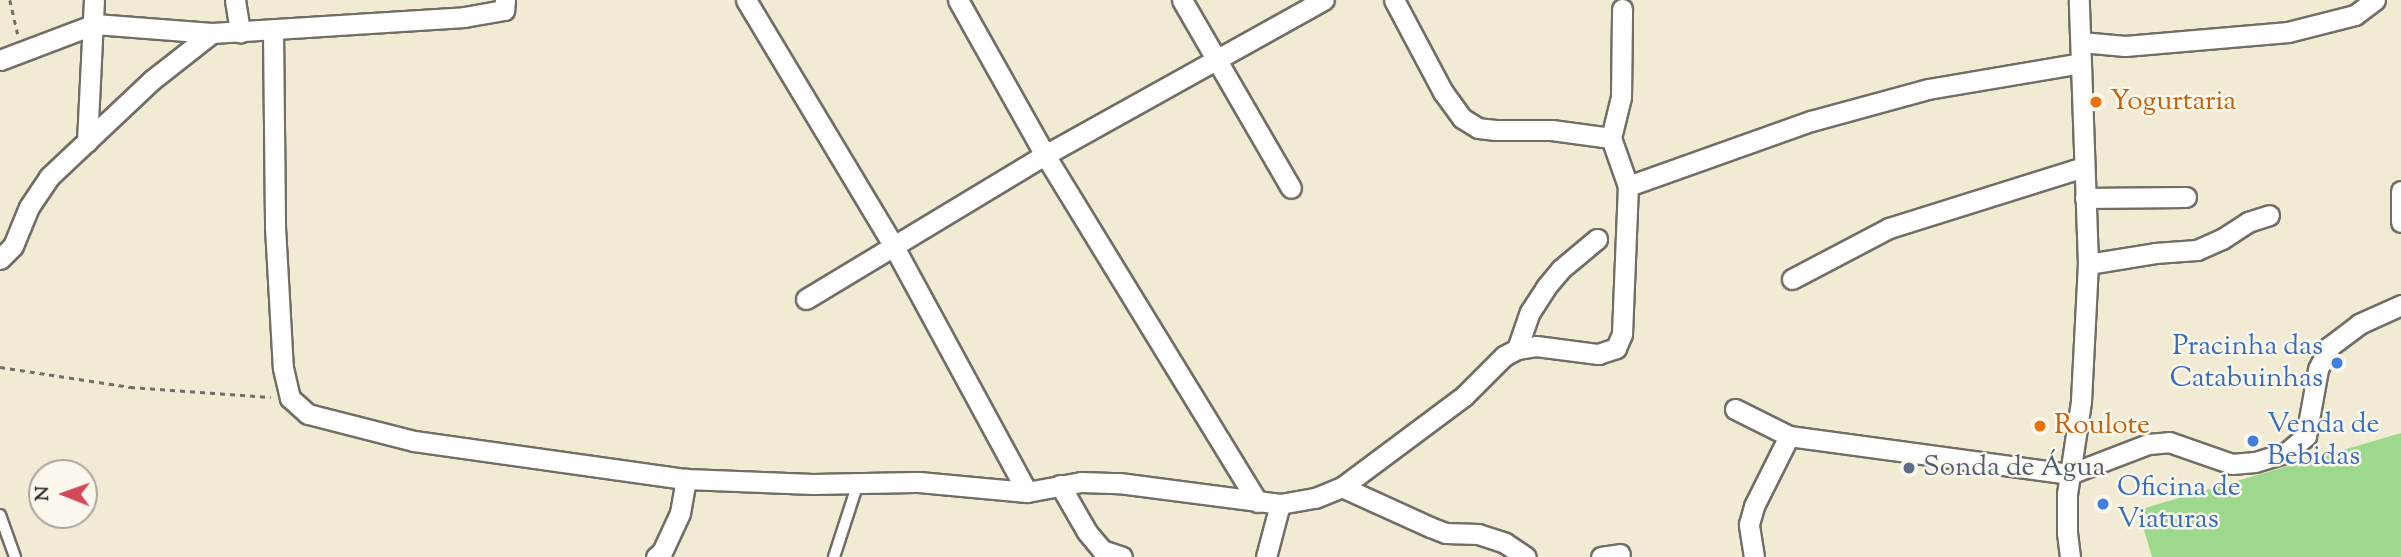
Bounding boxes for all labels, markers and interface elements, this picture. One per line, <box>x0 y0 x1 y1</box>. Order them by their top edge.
place label: Yogurtaria <box>2110 85 2236 119</box>
marker: Yogurtaria <box>2088 94 2104 110</box>
place label: Pracinha das Catabuinhas <box>2170 330 2323 396</box>
marker: Pracinha das Catabuinhas <box>2329 355 2345 371</box>
place label: Venda de Bebidas <box>2267 408 2379 474</box>
place label: Roulote <box>2054 409 2150 443</box>
marker: Roulote <box>2032 418 2048 434</box>
marker: Venda de Bebidas <box>2245 433 2261 449</box>
place label: Sonda de Água <box>1923 451 2105 485</box>
north arrow <box>28 459 98 529</box>
marker: Sonda de Água <box>1901 460 1917 476</box>
place label: Oficina de Viaturas <box>2117 471 2241 537</box>
text: N <box>30 486 57 501</box>
marker: Oficina de Viaturas <box>2095 496 2111 512</box>

